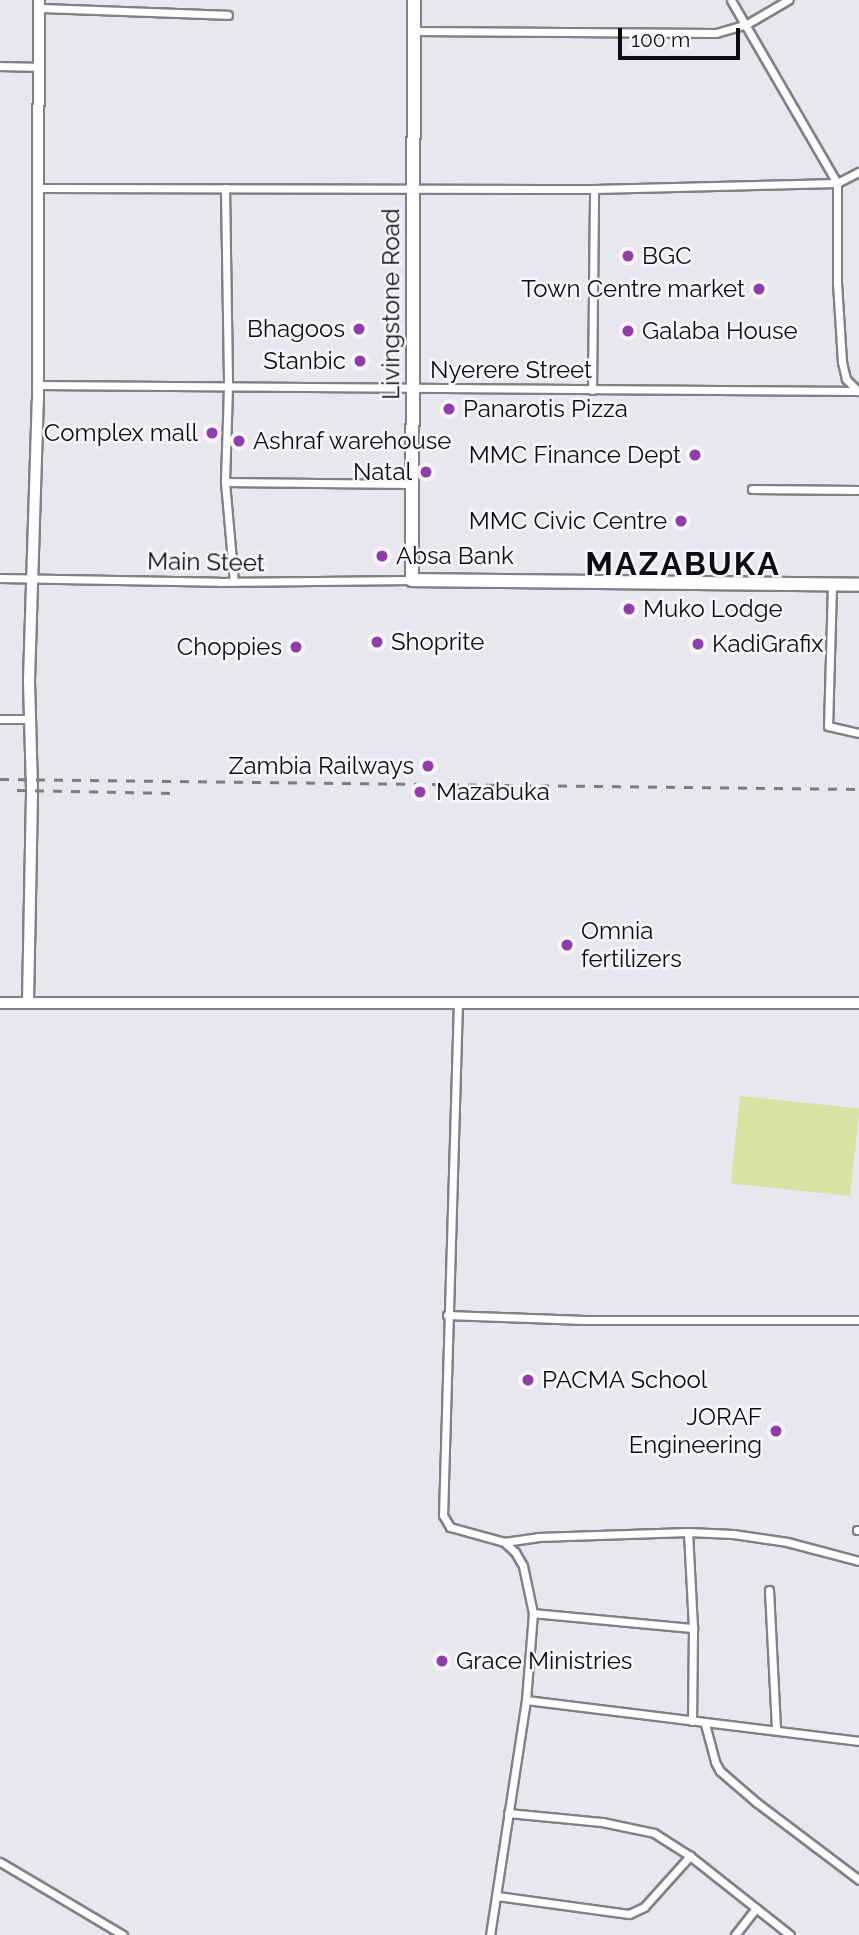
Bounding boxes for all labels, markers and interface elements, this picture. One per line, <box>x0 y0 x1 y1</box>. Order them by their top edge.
scale bar <box>621 14 744 58</box>
text: 100 m <box>631 27 690 52</box>
street label: Livingstone Road <box>377 208 405 400</box>
place label: BGC <box>642 242 692 270</box>
marker: BGC <box>620 248 636 264</box>
place label: Town Centre market <box>521 275 745 303</box>
marker: Town Centre market <box>751 281 767 297</box>
place label: Bhagoos <box>247 315 345 343</box>
place label: Galaba House <box>642 317 798 345</box>
marker: Bhagoos <box>351 321 367 337</box>
marker: Galaba House <box>620 323 636 339</box>
place label: Stanbic <box>263 347 346 375</box>
marker: Stanbic <box>352 353 368 369</box>
street label: Nyerere Street <box>430 356 592 384</box>
place label: Panarotis Pizza <box>463 395 628 423</box>
marker: Panarotis Pizza <box>441 401 457 417</box>
place label: Complex mall <box>44 419 198 447</box>
marker: Complex mall <box>204 425 220 441</box>
place label: Ashraf warehouse <box>253 427 453 455</box>
marker: Ashraf warehouse <box>231 433 247 449</box>
place label: MMC Finance Dept <box>469 441 681 469</box>
marker: MMC Finance Dept <box>687 447 703 463</box>
place label: Natal <box>353 458 412 486</box>
marker: Natal <box>418 464 434 480</box>
place label: MMC Civic Centre <box>469 507 667 535</box>
marker: MMC Civic Centre <box>673 513 689 529</box>
place label: Absa Bank <box>396 542 514 570</box>
district label: MAZABUKA <box>586 545 780 583</box>
street label: Main Steet <box>147 547 265 577</box>
marker: Absa Bank <box>374 548 390 564</box>
place label: Muko Lodge <box>643 595 783 623</box>
marker: Muko Lodge <box>621 601 637 617</box>
place label: Shoprite <box>391 628 484 656</box>
place label: KadiGrafix <box>712 630 823 658</box>
place label: Choppies <box>177 633 282 661</box>
marker: Shoprite <box>369 634 385 650</box>
marker: KadiGrafix <box>690 636 706 652</box>
marker: Choppies <box>288 639 304 655</box>
place label: Zambia Railways <box>228 752 414 780</box>
marker: Zambia Railways <box>420 758 436 774</box>
place label: Mazabuka <box>436 778 550 806</box>
marker: Mazabuka <box>410 782 430 802</box>
place label: Omnia fertilizers <box>581 917 682 973</box>
marker: Omnia fertilizers <box>559 937 575 953</box>
place label: PACMA School <box>542 1366 708 1394</box>
marker: PACMA School <box>520 1372 536 1388</box>
place label: JORAF Engineering <box>629 1403 762 1459</box>
marker: JORAF Engineering <box>768 1423 784 1439</box>
place label: Grace Ministries <box>456 1647 632 1675</box>
marker: Grace Ministries <box>434 1653 450 1669</box>

